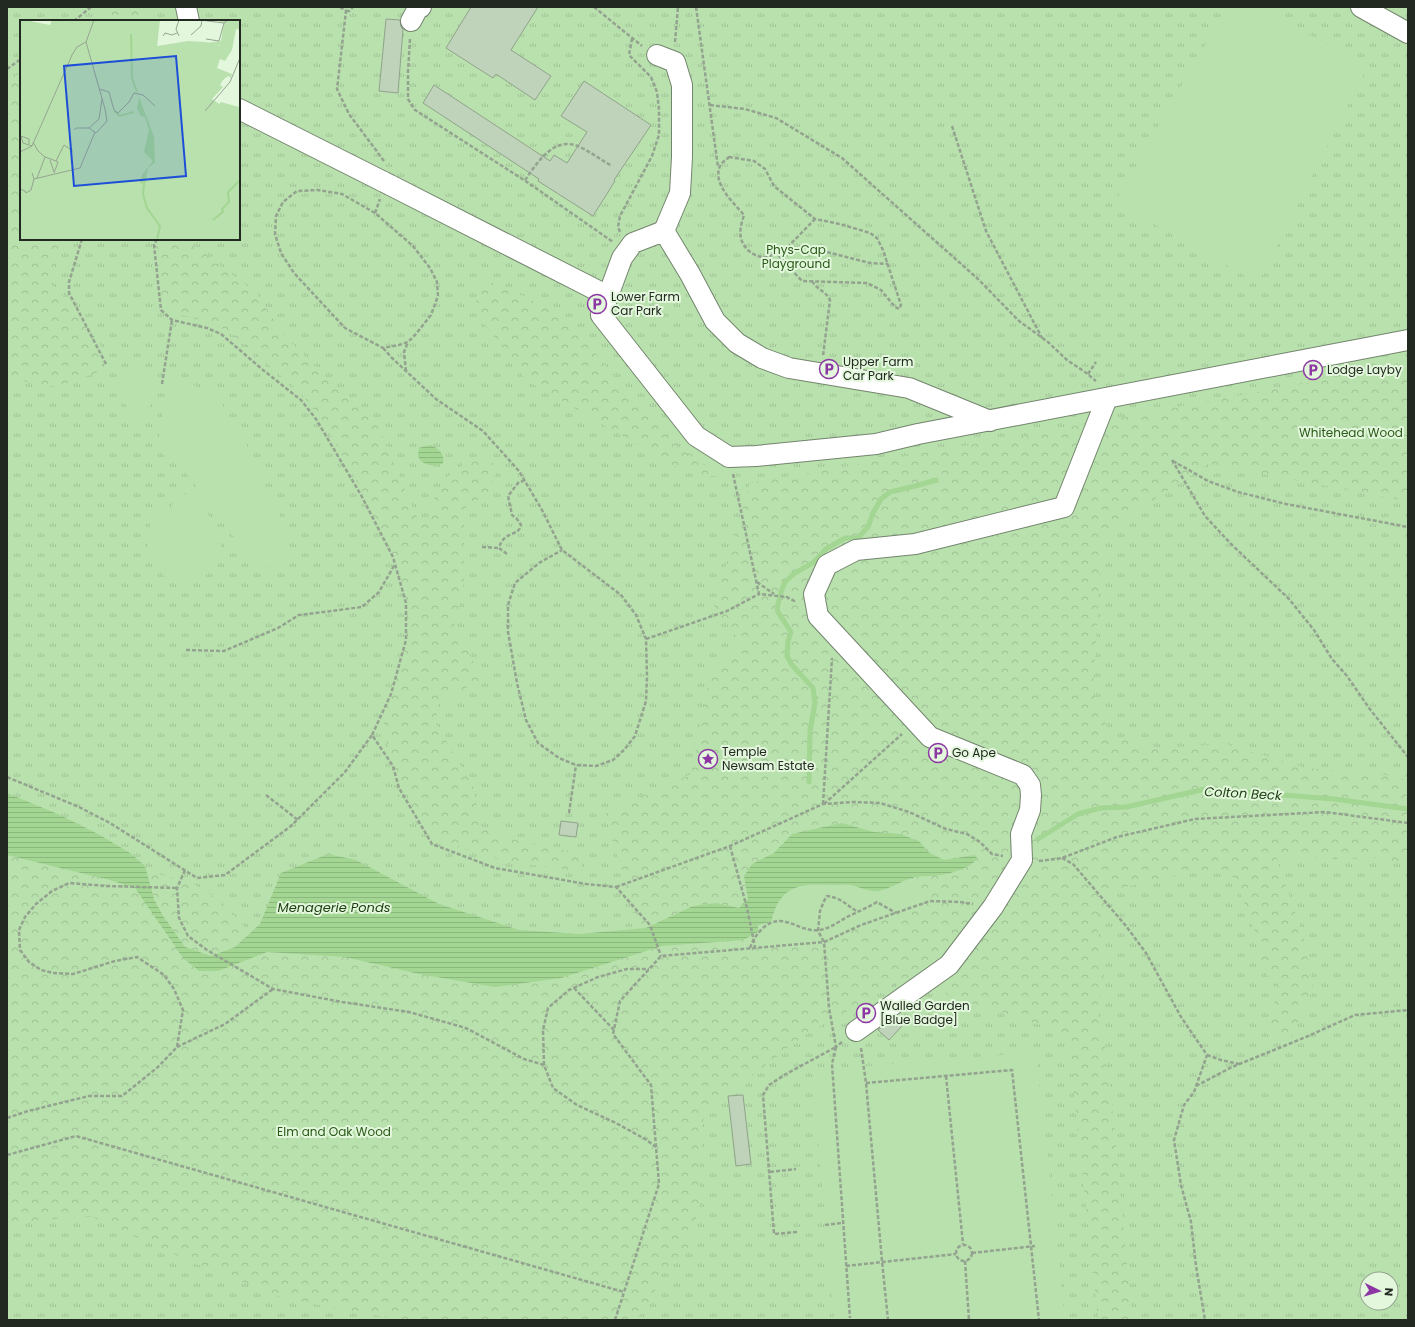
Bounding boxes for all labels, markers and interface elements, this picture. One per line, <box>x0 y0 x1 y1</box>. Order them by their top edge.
inset map <box>20 20 240 240</box>
park label: Phys-Cap Playground <box>762 241 830 272</box>
place label: Lower Farm Car Park <box>611 288 680 319</box>
parking icon: Lower Farm Car Park <box>586 293 608 315</box>
place label: Upper Farm Car Park <box>843 353 913 384</box>
parking icon: Upper Farm Car Park <box>818 358 840 380</box>
parking icon: Lodge Layby <box>1302 359 1324 381</box>
place label: Lodge Layby <box>1327 361 1402 378</box>
park label: Whitehead Wood <box>1299 424 1403 441</box>
parking icon: Go Ape <box>927 742 949 764</box>
place label: Temple Newsam Estate <box>722 743 814 774</box>
place label: Go Ape <box>952 744 996 761</box>
place icon: Temple Newsam Estate <box>697 748 719 770</box>
water label: Colton Beck <box>1204 782 1283 805</box>
water label: Menagerie Ponds <box>278 898 391 917</box>
place label: Walled Garden [Blue Badge] <box>880 997 970 1028</box>
parking icon: Walled Garden [Blue Badge] <box>855 1002 877 1024</box>
park label: Elm and Oak Wood <box>277 1123 391 1140</box>
north arrow <box>1359 1271 1399 1311</box>
text: N <box>1381 1287 1397 1297</box>

